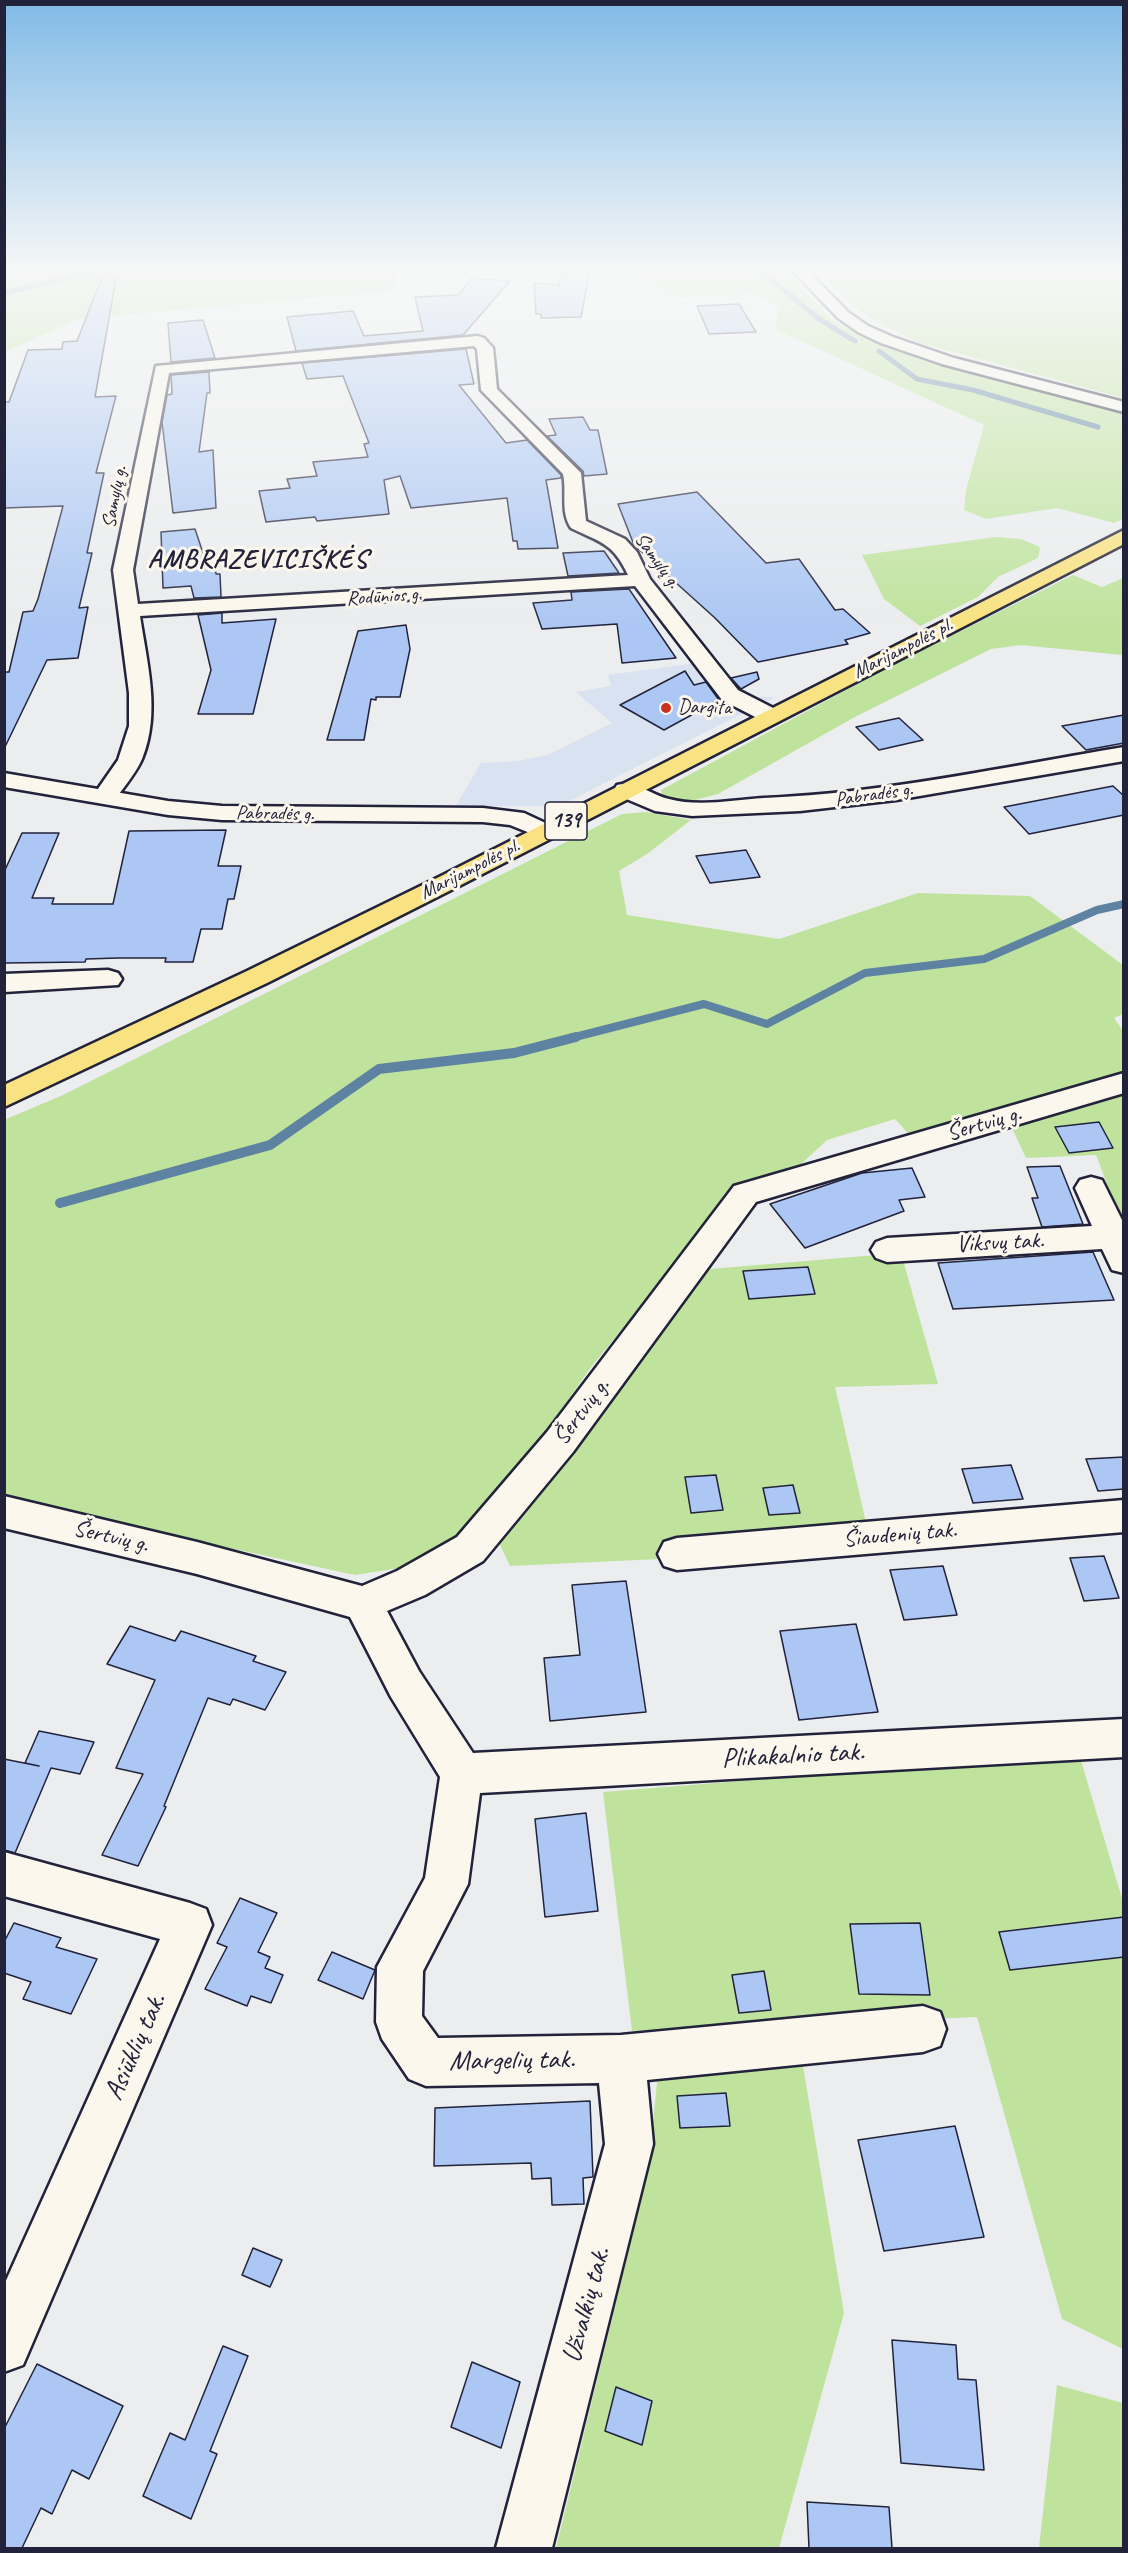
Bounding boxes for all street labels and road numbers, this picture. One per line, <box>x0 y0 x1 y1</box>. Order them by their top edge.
street label: Samylų g. <box>97 464 133 530</box>
street label: Samylų g. <box>629 528 685 594</box>
street label: Rodūnios g. <box>346 582 422 612</box>
street label: Marijampolės pl. <box>849 614 957 684</box>
street label: Pabradės g. <box>834 778 914 812</box>
street label: Pabradės g. <box>236 801 314 827</box>
road number: 139 <box>545 802 587 840</box>
street label: Marijampolės pl. <box>416 835 524 905</box>
street label: Šertvių g. <box>943 1100 1025 1148</box>
street label: Viksvų tak. <box>955 1226 1045 1260</box>
street label: Šertvių g. <box>547 1373 617 1451</box>
street label: Šertvių g. <box>71 1514 151 1560</box>
street label: Šiaudenių tak. <box>842 1516 958 1554</box>
street label: Plikakalnio tak. <box>721 1735 865 1777</box>
street label: Asiūklių tak. <box>98 1988 174 2106</box>
street label: Margelių tak. <box>449 2043 575 2079</box>
street label: Užvalkių tak. <box>555 2244 619 2366</box>

